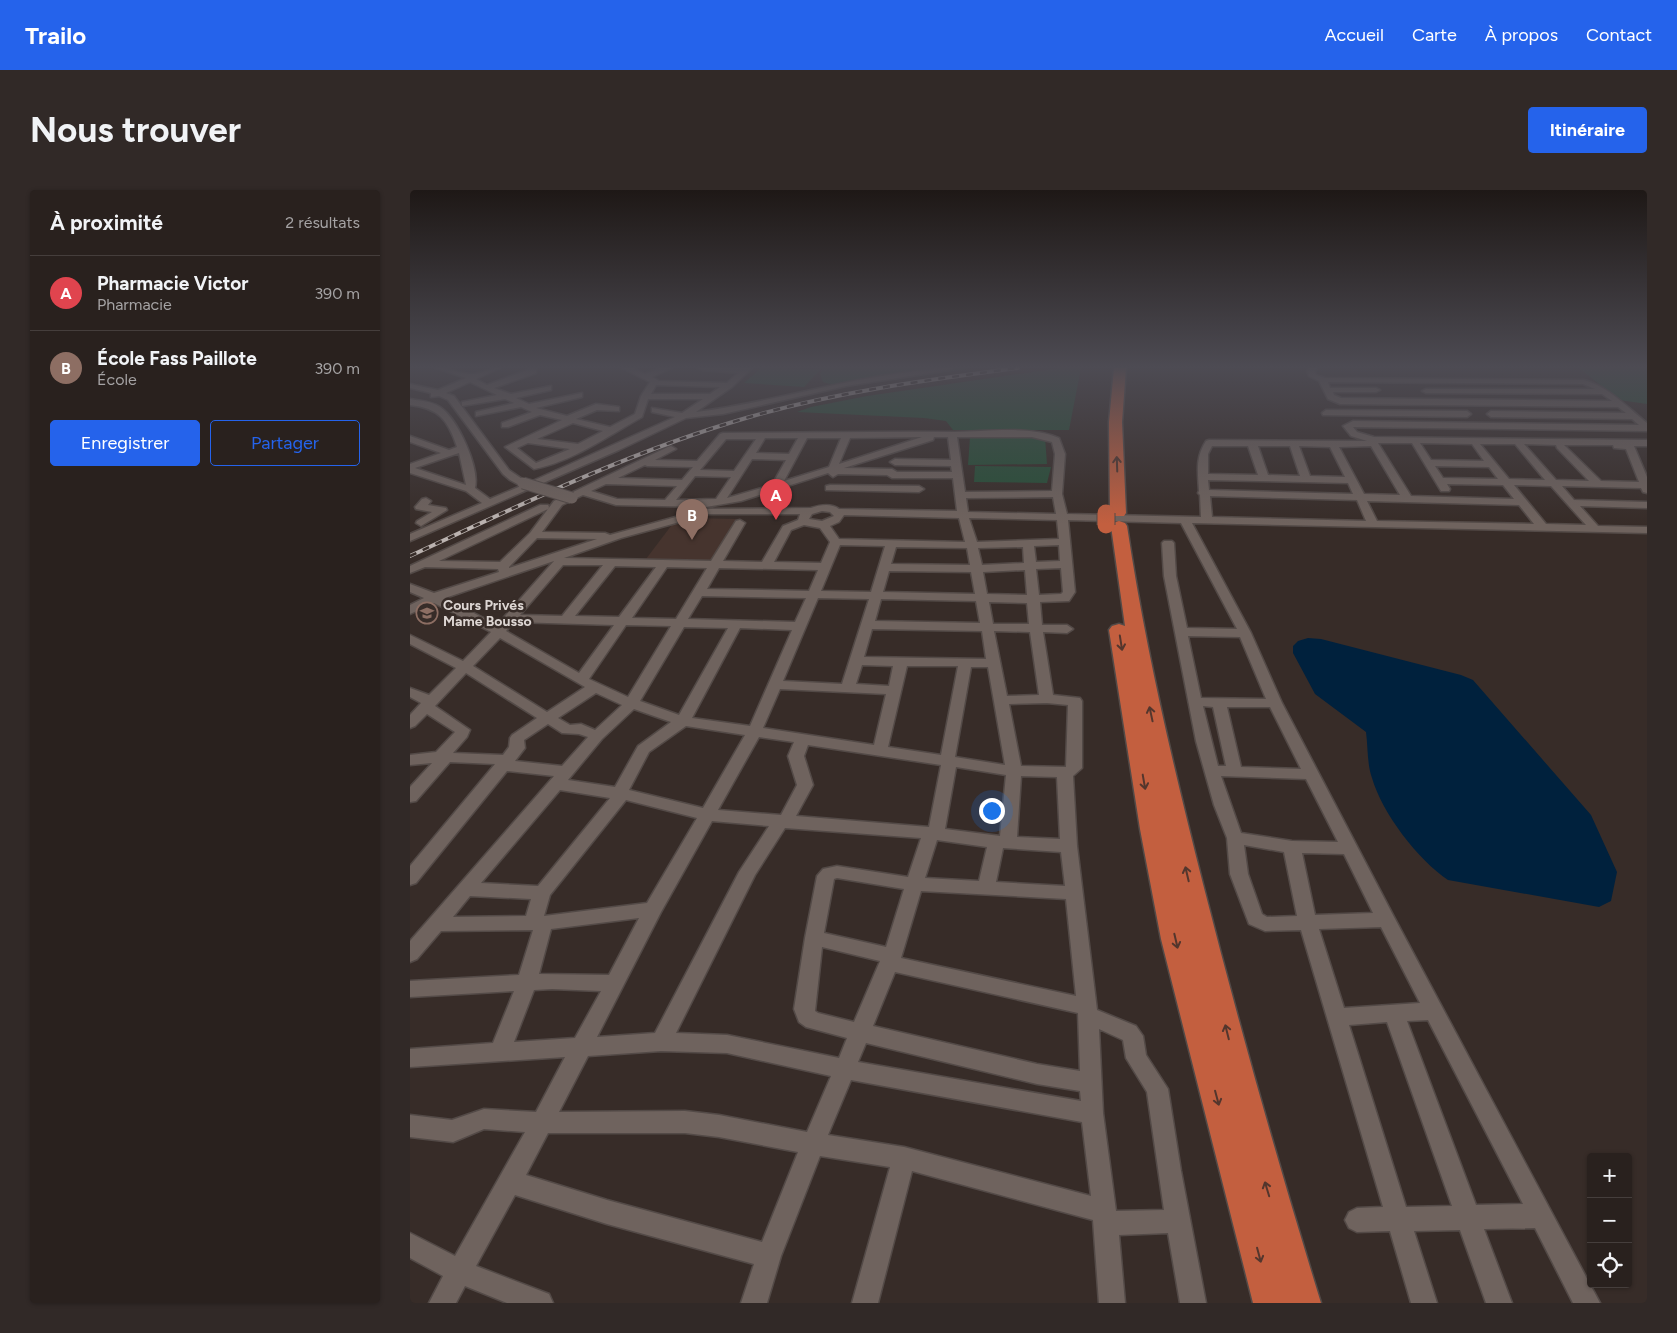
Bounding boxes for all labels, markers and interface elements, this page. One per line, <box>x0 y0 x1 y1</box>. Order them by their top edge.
text: Trailo <box>25 21 86 50</box>
text: Accueil <box>1324 24 1384 46</box>
text: Carte <box>1412 24 1457 46</box>
text: À propos <box>1485 24 1558 46</box>
text: Contact <box>1586 24 1652 46</box>
button: Itinéraire <box>1528 107 1647 153</box>
text: Nous trouver <box>30 109 241 151</box>
text: À proximité <box>50 210 163 235</box>
text: 2 résultats <box>285 213 360 232</box>
text: Pharmacie Victor <box>97 272 249 295</box>
text: A <box>60 284 72 303</box>
text: 390 m <box>314 284 360 303</box>
text: Pharmacie <box>97 295 172 314</box>
text: École Fass Paillote <box>97 347 257 370</box>
text: B <box>61 359 71 378</box>
text: 390 m <box>314 359 360 378</box>
text: École <box>97 370 137 389</box>
button: Enregistrer <box>50 420 200 466</box>
button: Partager <box>210 420 360 466</box>
one-way arrow <box>1112 457 1122 473</box>
pin: A <box>760 479 792 520</box>
pin: B <box>676 499 708 540</box>
place label: Cours Privés Mame Bousso <box>443 597 532 630</box>
school or university icon: Cours Privés Mame Bousso <box>415 601 439 625</box>
one-way arrow <box>1116 635 1126 651</box>
one-way arrow <box>1146 707 1156 723</box>
one-way arrow <box>1140 773 1150 789</box>
your location <box>979 798 1005 824</box>
one-way arrow <box>1182 867 1191 883</box>
one-way arrow <box>1172 932 1181 948</box>
one-way arrow <box>1221 1024 1231 1040</box>
one-way arrow <box>1213 1090 1222 1106</box>
map controls <box>1587 1153 1632 1288</box>
button: + <box>1587 1153 1632 1198</box>
one-way arrow <box>1262 1182 1272 1198</box>
button: − <box>1587 1198 1632 1243</box>
button: locate <box>1587 1243 1632 1288</box>
one-way arrow <box>1254 1247 1264 1263</box>

